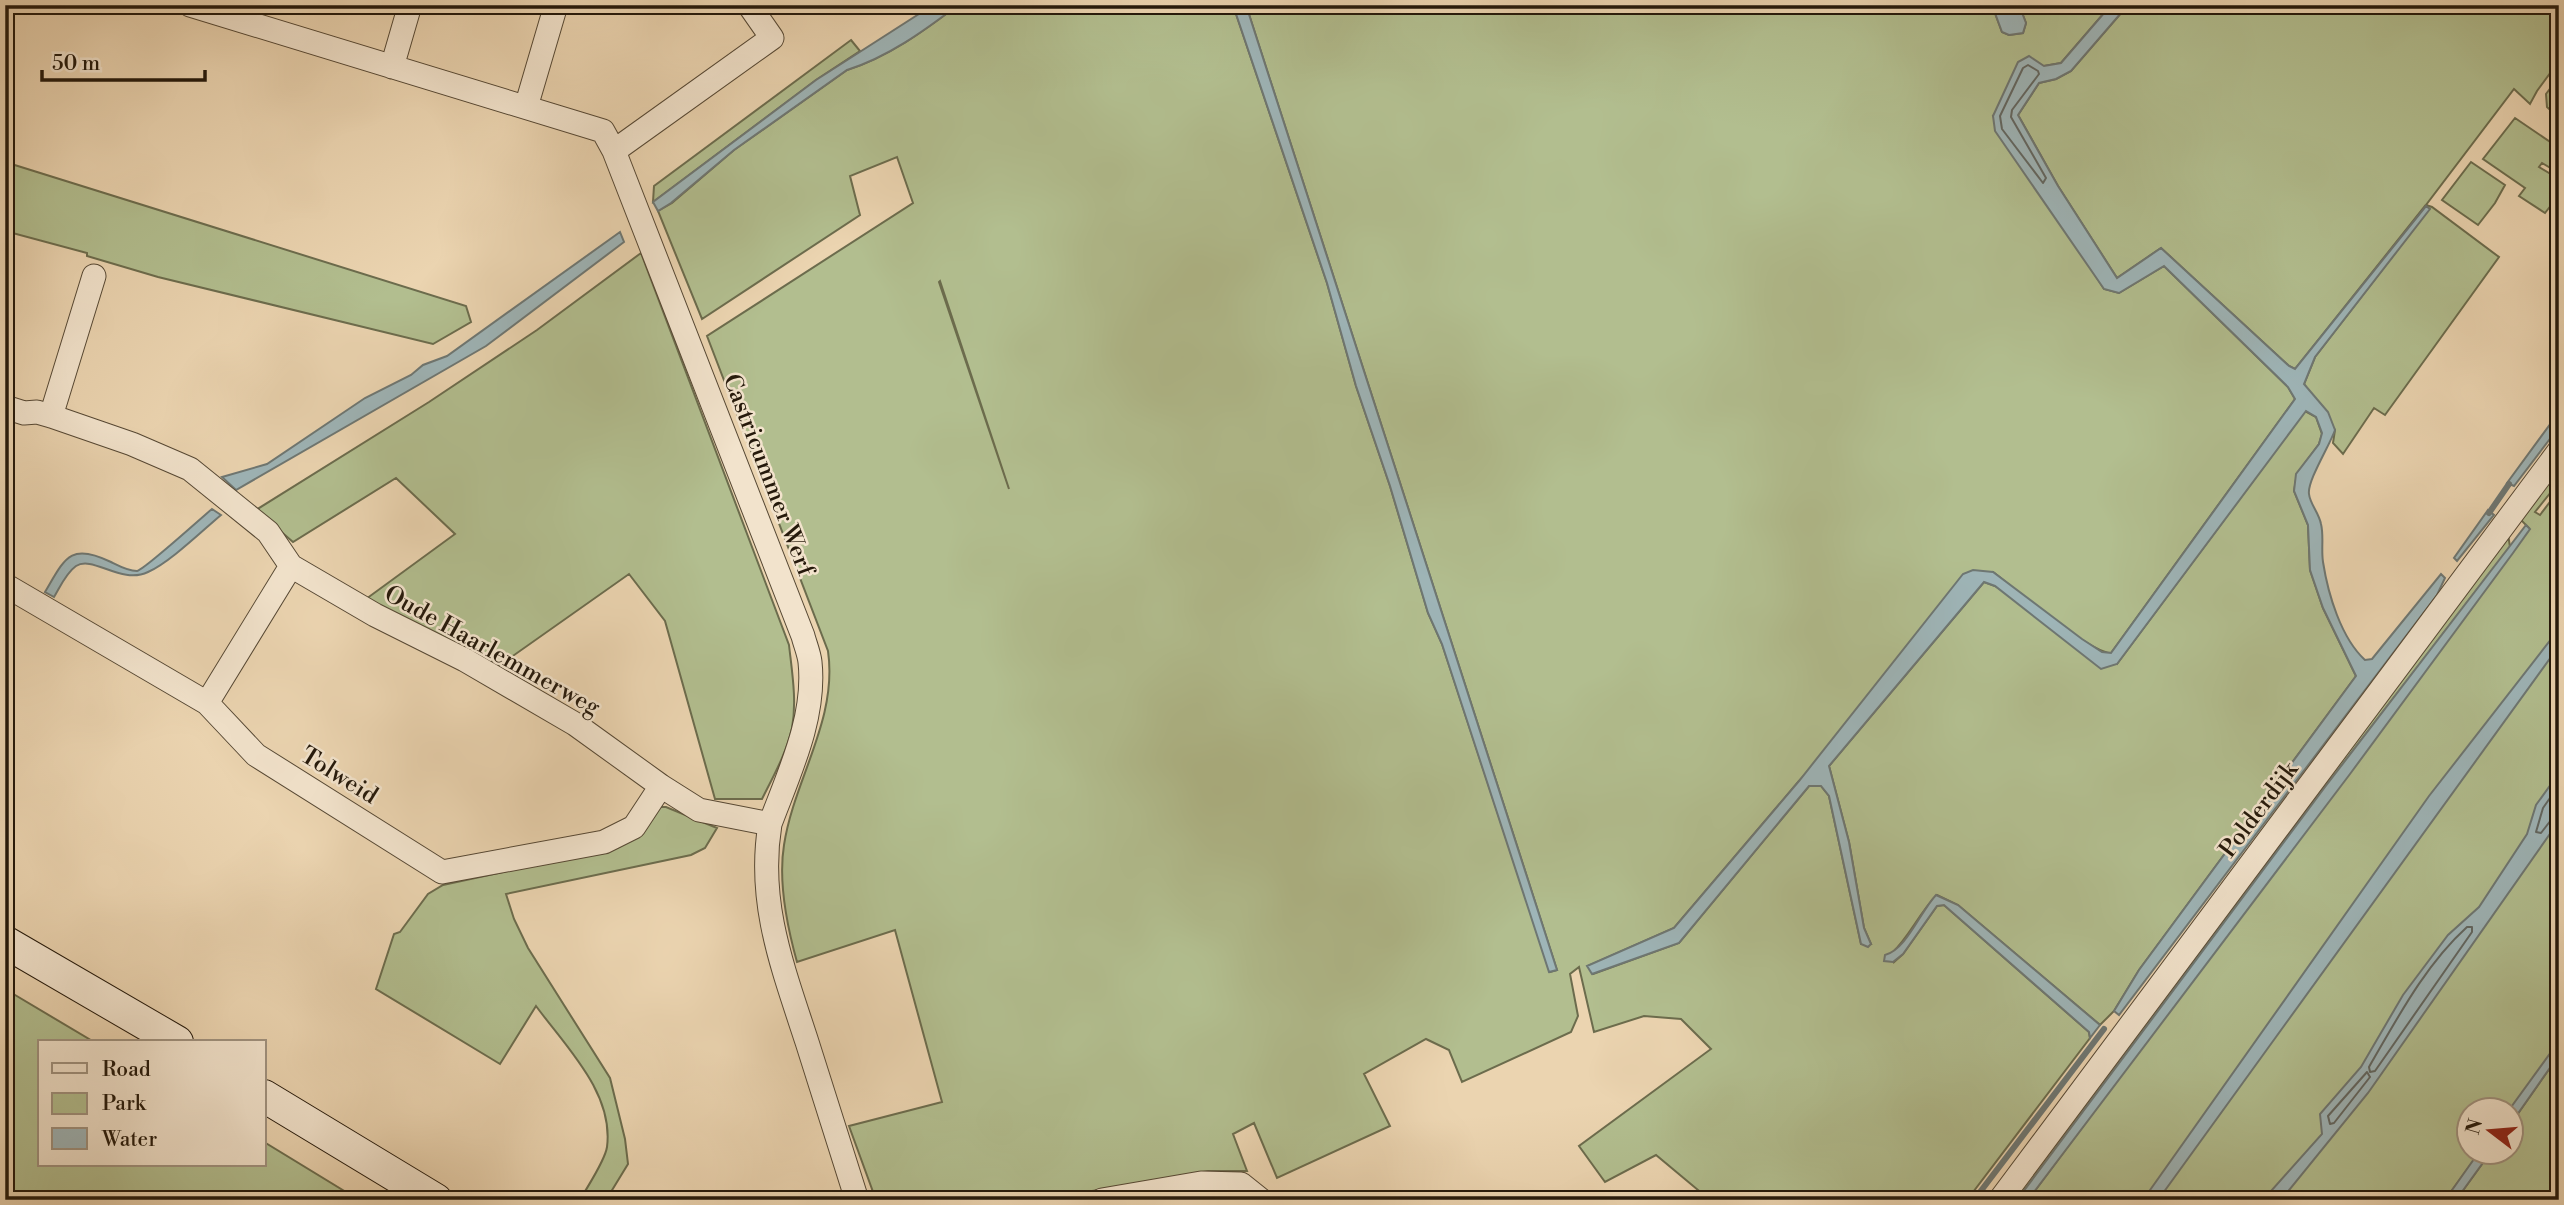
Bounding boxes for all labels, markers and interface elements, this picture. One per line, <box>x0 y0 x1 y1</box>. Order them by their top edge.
scale bar <box>42 38 205 82</box>
text: 50 m <box>52 51 100 77</box>
street label: Castricummer Werf <box>716 370 821 581</box>
street label: Oude Haarlemmerweg <box>379 579 606 723</box>
street label: Tolweid <box>295 741 383 812</box>
street label: Polderdijk <box>2213 755 2306 864</box>
legend <box>38 1040 266 1166</box>
text: Road <box>102 1057 151 1083</box>
text: Park <box>102 1091 147 1117</box>
north arrow <box>2456 1096 2526 1166</box>
text: N <box>2461 1116 2488 1137</box>
text: Water <box>101 1127 157 1153</box>

